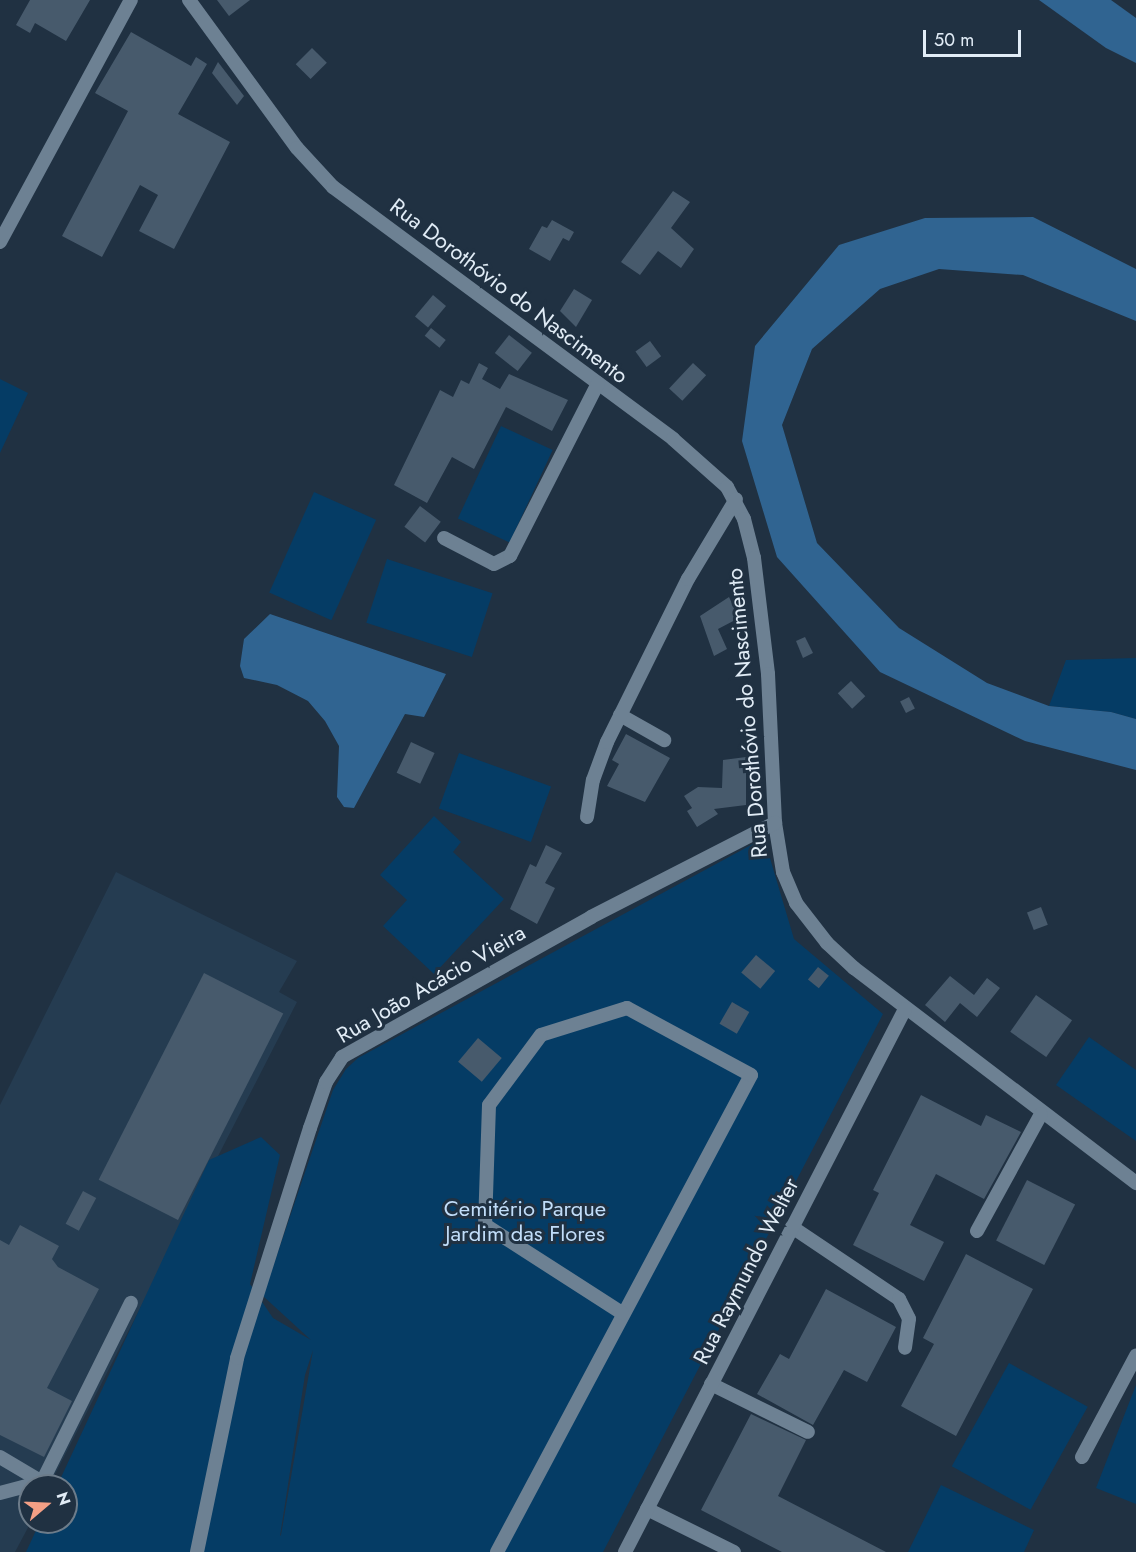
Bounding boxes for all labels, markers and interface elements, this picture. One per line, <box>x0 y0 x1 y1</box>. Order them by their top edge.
scale bar <box>926 18 1024 56</box>
text: 50 m <box>934 27 974 53</box>
street label: Rua Dorothóvio do Nascimento <box>385 193 633 389</box>
street label: Rua Dorothóvio do Nascimento <box>721 567 773 859</box>
street label: Rua João Acácio Vieira <box>332 919 530 1049</box>
street label: Rua Raymundo Welter <box>688 1173 804 1369</box>
park label: Cemitério Parque Jardim das Flores <box>444 1195 606 1246</box>
north arrow <box>18 1474 78 1534</box>
text: N <box>51 1489 77 1508</box>

